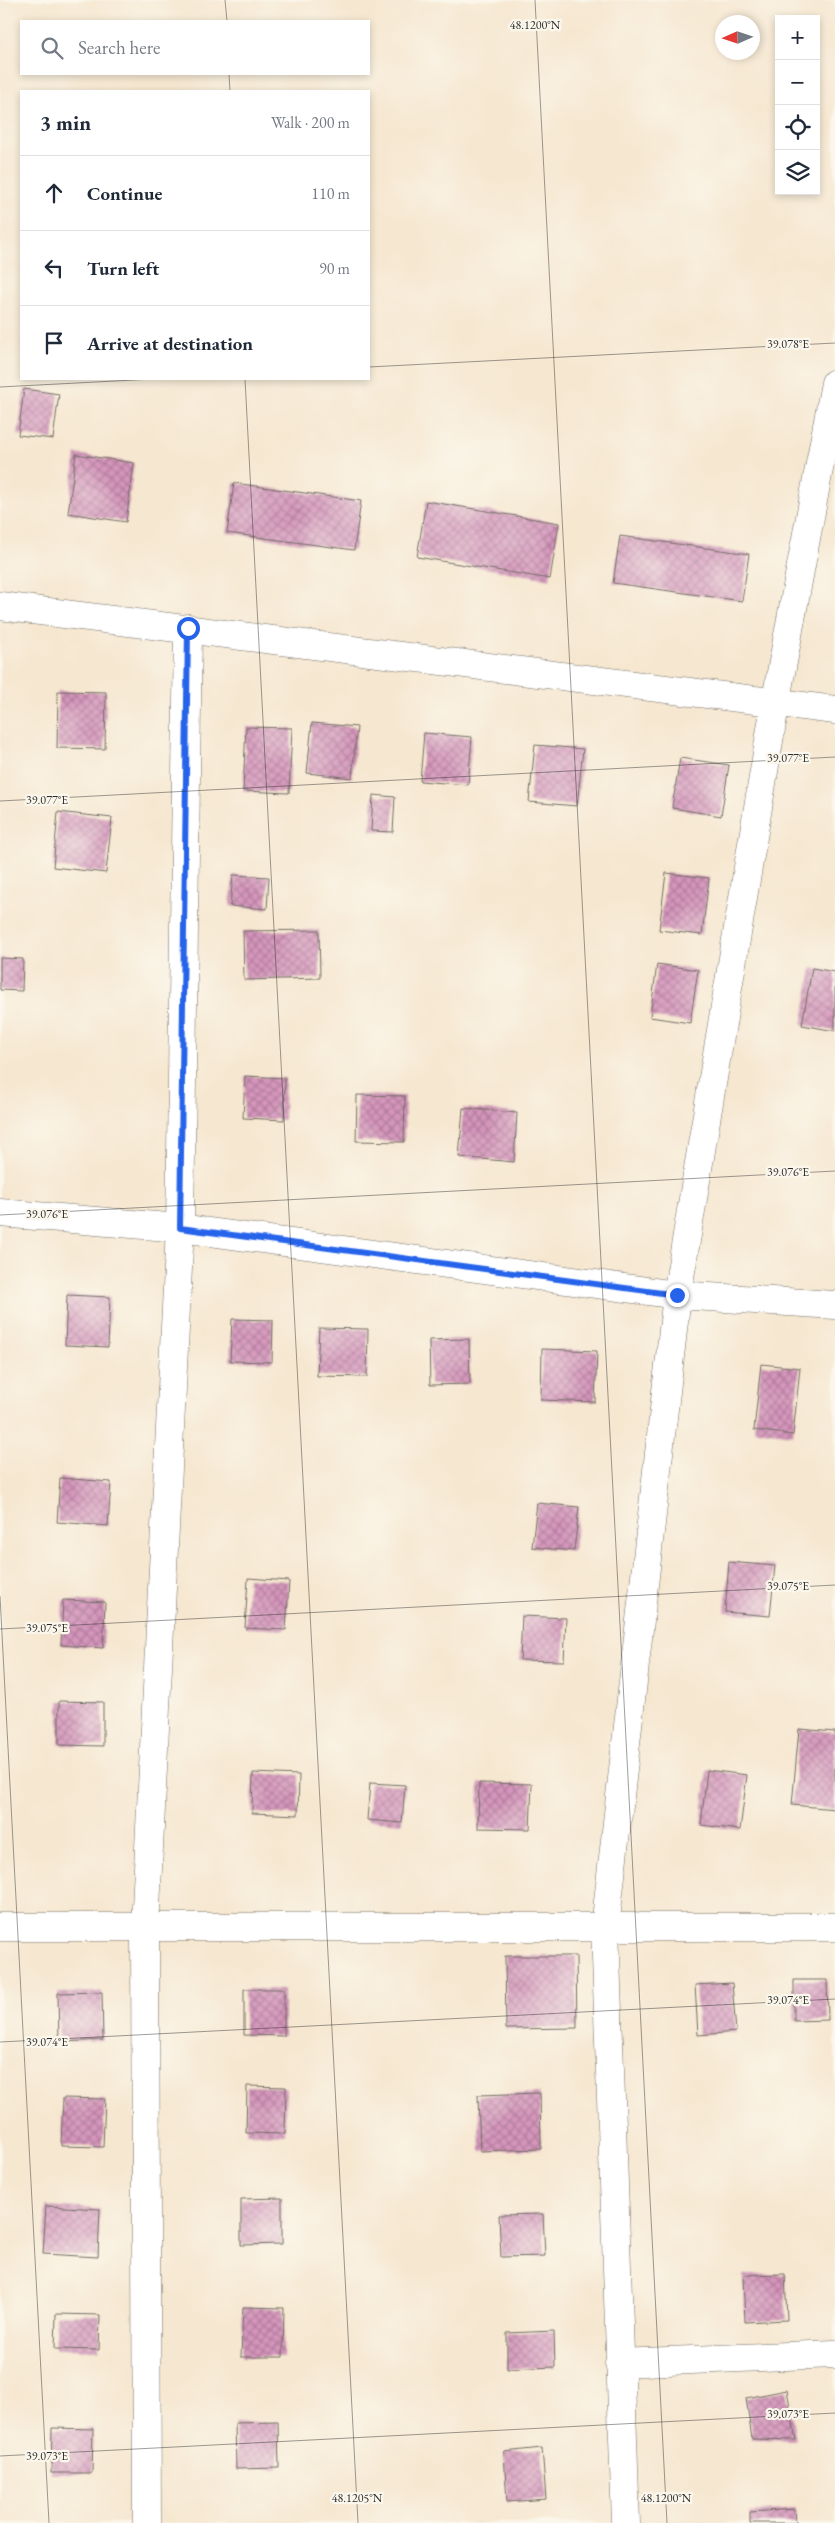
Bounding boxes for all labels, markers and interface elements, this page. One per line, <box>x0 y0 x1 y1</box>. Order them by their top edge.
north arrow <box>715 15 760 60</box>
map controls <box>775 15 820 195</box>
button: + <box>775 15 820 60</box>
text: 48.1200°N <box>510 17 561 33</box>
search box <box>20 20 370 75</box>
icon: search <box>38 34 66 62</box>
text: Search here <box>78 35 160 60</box>
button: − <box>775 60 820 105</box>
button: locate <box>775 105 820 150</box>
text: 3 min <box>40 109 91 136</box>
text: Walk · 200 m <box>271 112 350 133</box>
button: layers <box>775 150 820 195</box>
icon: ahead <box>40 179 68 207</box>
text: Continue <box>87 181 162 206</box>
text: 110 m <box>311 183 350 204</box>
icon: left <box>40 254 68 282</box>
text: Turn left <box>87 256 159 281</box>
text: 90 m <box>319 258 350 279</box>
icon: arrive <box>40 329 68 357</box>
text: Arrive at destination <box>87 331 253 356</box>
text: 39.078°E <box>767 336 809 352</box>
route start <box>177 617 200 640</box>
text: 39.077°E <box>767 750 809 766</box>
text: 39.077°E <box>26 792 68 808</box>
text: 39.076°E <box>767 1164 809 1180</box>
text: 39.076°E <box>26 1206 68 1222</box>
route end <box>666 1284 689 1307</box>
text: 39.075°E <box>767 1578 809 1594</box>
text: 39.075°E <box>26 1620 68 1636</box>
text: 39.074°E <box>767 1992 809 2008</box>
text: 39.074°E <box>26 2034 68 2050</box>
text: 39.073°E <box>767 2406 809 2422</box>
text: 39.073°E <box>26 2448 68 2464</box>
text: 48.1205°N <box>332 2490 383 2506</box>
text: 48.1200°N <box>641 2490 692 2506</box>

